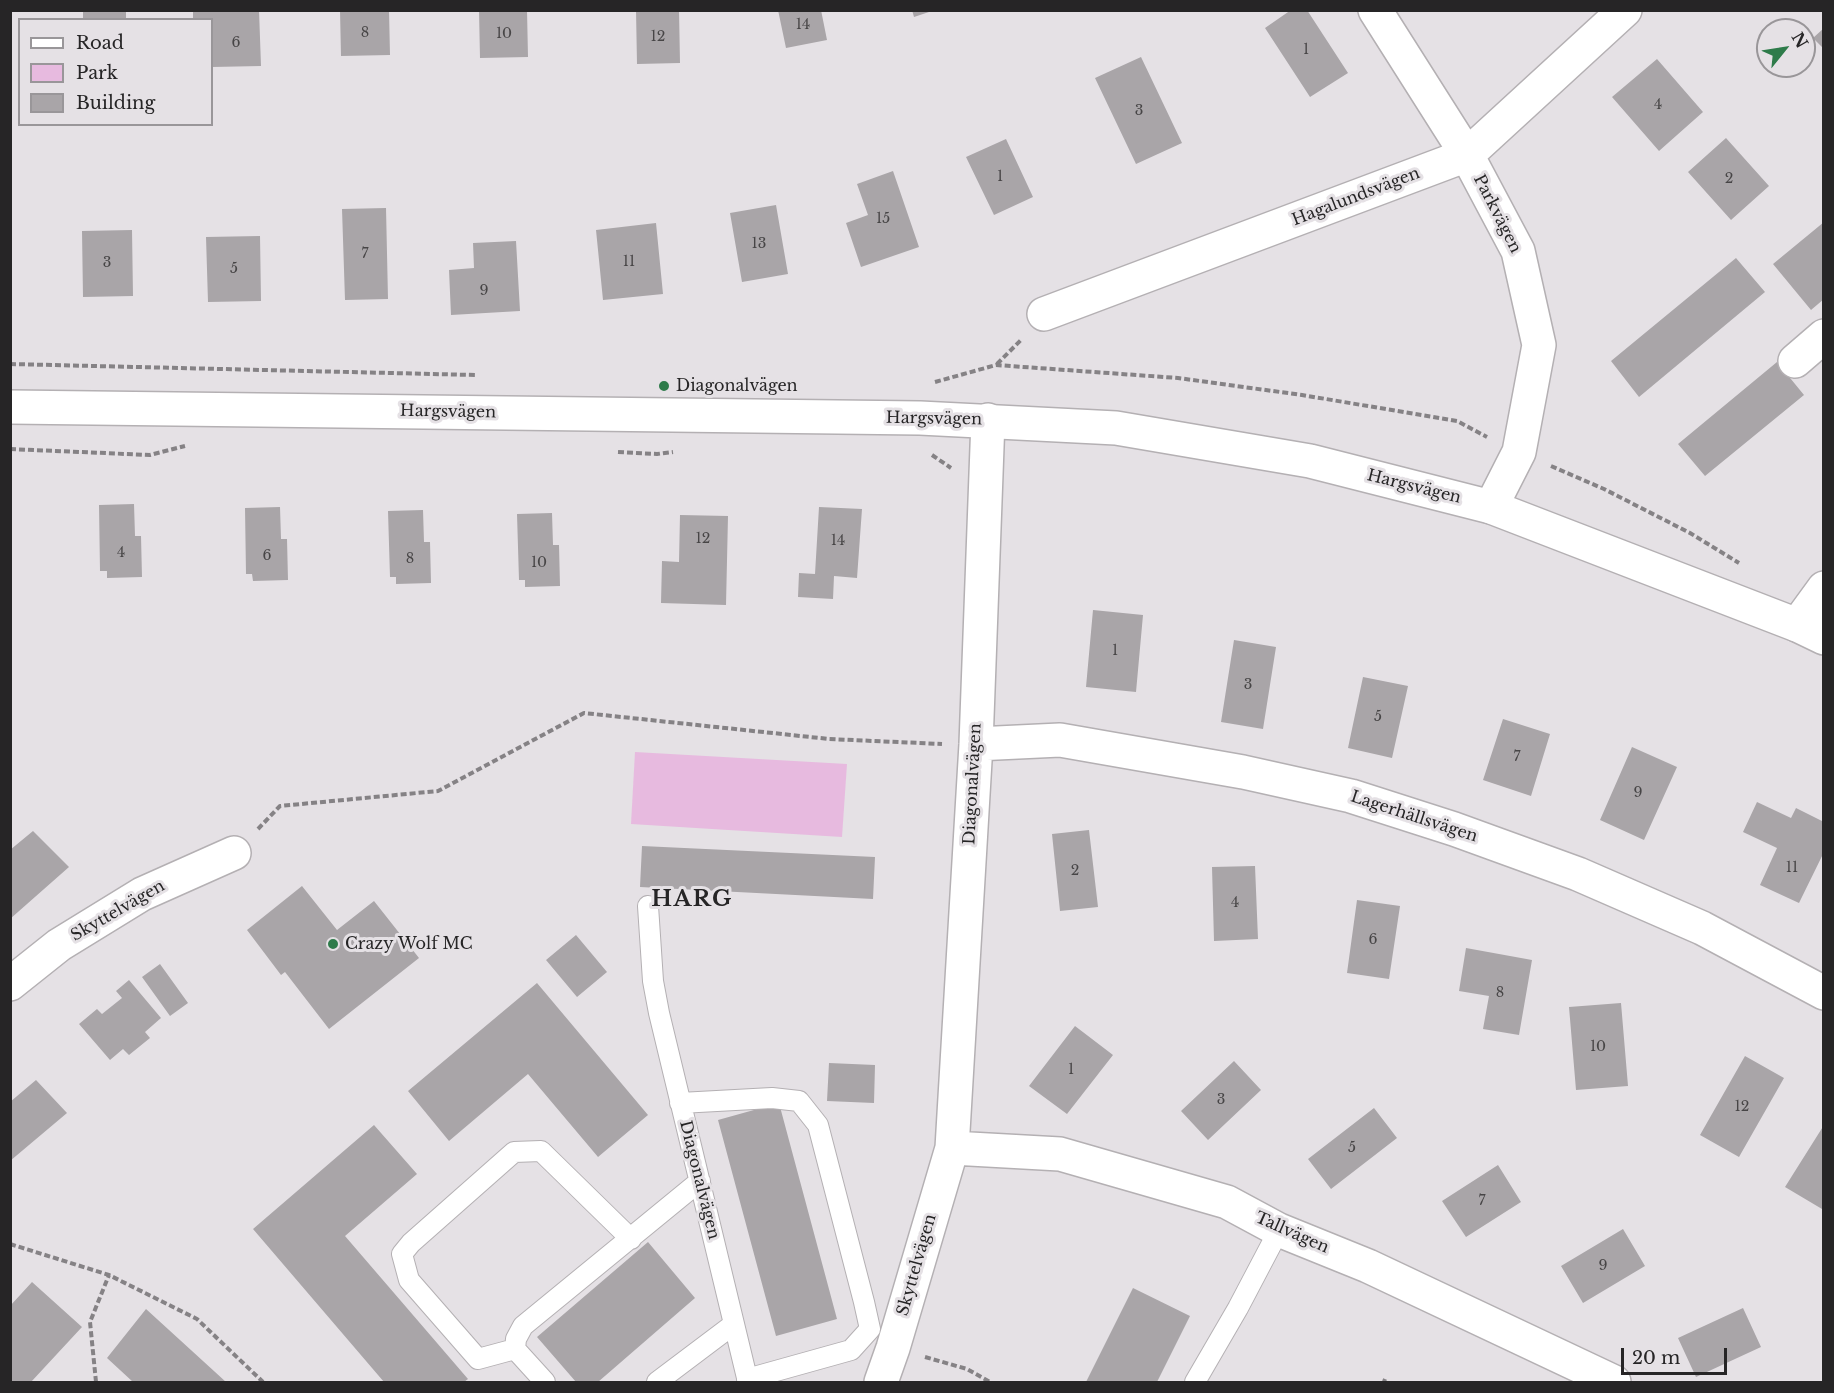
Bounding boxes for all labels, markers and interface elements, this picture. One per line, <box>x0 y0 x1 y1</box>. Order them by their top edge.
house number: 14 <box>796 17 810 33</box>
legend <box>18 18 213 126</box>
north arrow <box>1756 18 1816 78</box>
house number: 8 <box>361 25 369 41</box>
house number: 10 <box>496 26 512 42</box>
text: N <box>1787 28 1812 52</box>
house number: 12 <box>651 29 665 45</box>
text: Road <box>76 32 124 54</box>
house number: 6 <box>231 35 241 51</box>
house number: 1 <box>1303 42 1309 58</box>
text: Park <box>76 62 118 84</box>
text: Building <box>76 92 155 114</box>
house number: 4 <box>1654 97 1662 113</box>
house number: 3 <box>1135 103 1143 119</box>
street label: Hagalundsvägen <box>1289 164 1423 230</box>
house number: 1 <box>997 169 1003 185</box>
house number: 2 <box>1725 171 1733 187</box>
street label: Parkvägen <box>1469 172 1525 256</box>
house number: 15 <box>876 211 890 227</box>
house number: 13 <box>752 236 766 252</box>
house number: 7 <box>361 246 369 262</box>
house number: 11 <box>623 254 635 270</box>
house number: 3 <box>103 255 111 271</box>
house number: 5 <box>230 261 238 277</box>
house number: 9 <box>479 283 489 299</box>
place label: Diagonalvägen <box>676 376 798 396</box>
marker: Diagonalvägen <box>657 379 671 393</box>
street label: Hargsvägen <box>400 402 496 422</box>
street label: Hargsvägen <box>886 409 982 429</box>
street label: Hargsvägen <box>1365 466 1463 508</box>
house number: 12 <box>696 531 710 547</box>
house number: 14 <box>831 533 845 549</box>
house number: 4 <box>117 545 125 561</box>
house number: 6 <box>262 548 272 564</box>
house number: 8 <box>406 551 414 567</box>
house number: 10 <box>531 555 547 571</box>
house number: 1 <box>1112 643 1118 659</box>
house number: 3 <box>1244 677 1252 693</box>
house number: 5 <box>1374 709 1382 725</box>
street label: Diagonalvägen <box>960 723 986 845</box>
house number: 7 <box>1513 749 1521 765</box>
house number: 9 <box>1633 785 1643 801</box>
street label: Lagerhällsvägen <box>1348 787 1480 847</box>
house number: 11 <box>1786 860 1798 876</box>
house number: 2 <box>1071 863 1079 879</box>
street label: Skyttelvägen <box>68 876 168 946</box>
district label: HARG <box>651 887 733 913</box>
house number: 4 <box>1231 895 1239 911</box>
house number: 6 <box>1368 932 1378 948</box>
place label: Crazy Wolf MC <box>345 934 473 954</box>
marker: Crazy Wolf MC <box>326 937 340 951</box>
house number: 8 <box>1496 985 1504 1001</box>
house number: 10 <box>1590 1039 1606 1055</box>
house number: 1 <box>1068 1062 1074 1078</box>
house number: 3 <box>1217 1092 1225 1108</box>
house number: 12 <box>1735 1099 1749 1115</box>
street label: Diagonalvägen <box>675 1119 723 1241</box>
house number: 5 <box>1348 1140 1356 1156</box>
house number: 7 <box>1478 1193 1486 1209</box>
street label: Tallvägen <box>1252 1208 1332 1258</box>
street label: Skyttelvägen <box>893 1212 941 1318</box>
house number: 9 <box>1598 1258 1608 1274</box>
scale bar <box>1624 1336 1730 1374</box>
text: 20 m <box>1632 1347 1680 1369</box>

